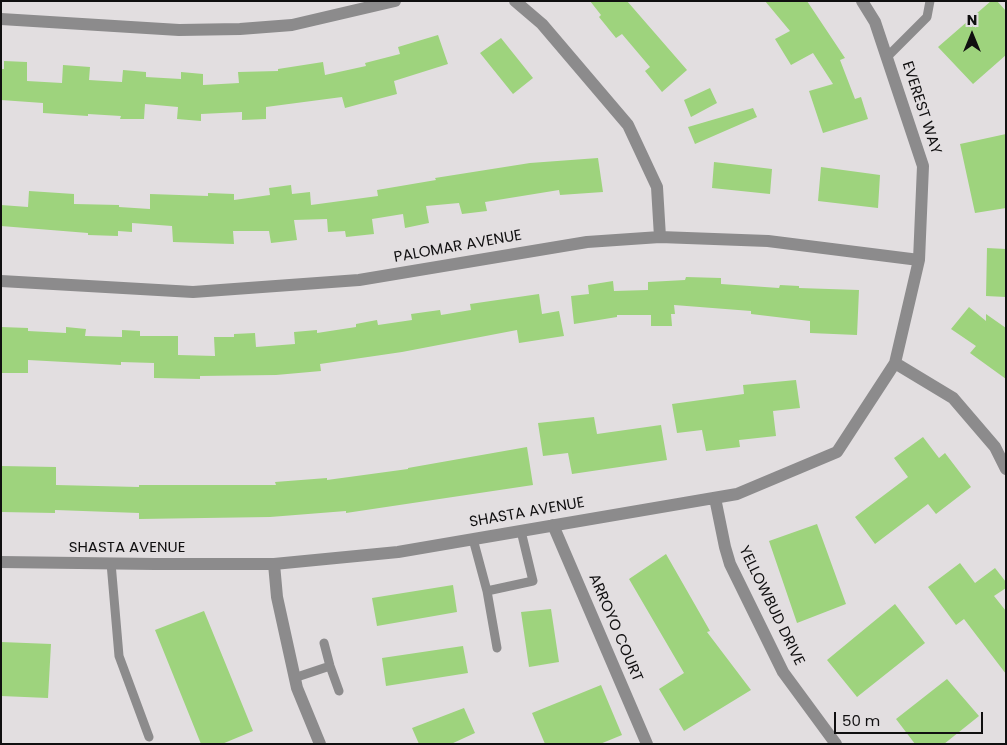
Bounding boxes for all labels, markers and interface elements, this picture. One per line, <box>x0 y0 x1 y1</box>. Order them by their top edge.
north arrow <box>947 10 997 60</box>
text: N <box>967 10 977 30</box>
street label: EVEREST WAY <box>897 59 945 157</box>
street label: PALOMAR AVENUE <box>393 227 523 267</box>
street label: SHASTA AVENUE <box>468 494 586 532</box>
street label: SHASTA AVENUE <box>69 539 185 557</box>
street label: YELLOWBUD DRIVE <box>734 543 808 669</box>
street label: ARROYO COURT <box>584 571 646 685</box>
scale bar <box>837 702 986 734</box>
text: 50 m <box>842 710 880 731</box>

